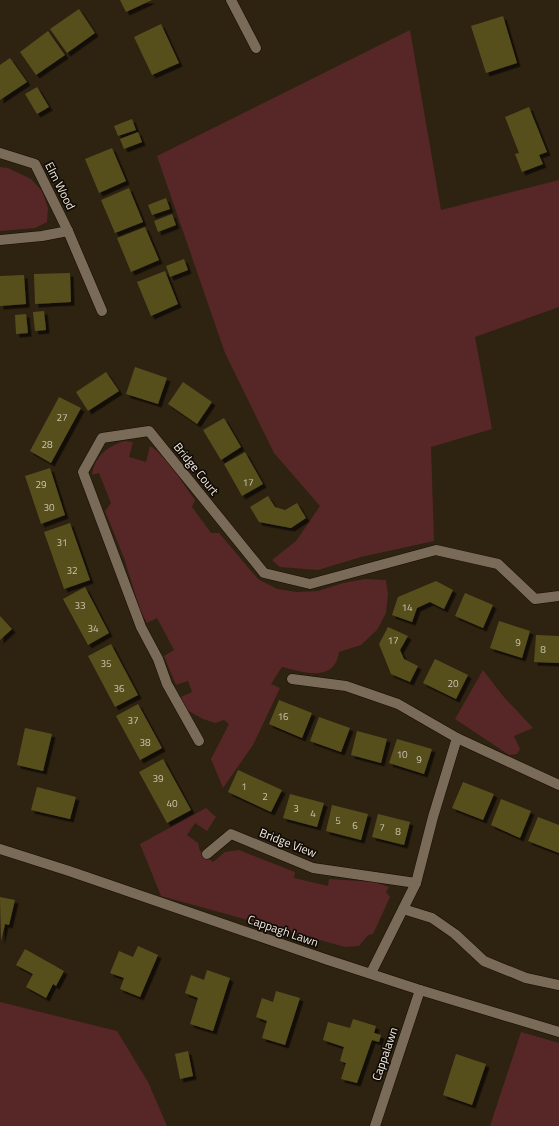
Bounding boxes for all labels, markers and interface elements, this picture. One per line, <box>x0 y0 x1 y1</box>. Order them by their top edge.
street label: Elm Wood <box>40 159 81 213</box>
house number: 27 <box>56 410 68 425</box>
house number: 28 <box>41 437 53 452</box>
street label: Bridge Court <box>169 438 224 500</box>
house number: 17 <box>242 475 254 490</box>
house number: 29 <box>35 477 47 492</box>
house number: 30 <box>43 500 55 515</box>
house number: 31 <box>56 535 68 550</box>
house number: 32 <box>66 563 78 578</box>
house number: 33 <box>74 598 86 613</box>
house number: 14 <box>401 600 413 615</box>
house number: 34 <box>87 621 99 636</box>
house number: 17 <box>387 633 399 648</box>
house number: 9 <box>515 635 521 650</box>
house number: 8 <box>540 642 546 657</box>
house number: 35 <box>100 656 112 671</box>
house number: 20 <box>447 676 459 691</box>
house number: 36 <box>113 681 125 696</box>
house number: 16 <box>277 709 289 724</box>
house number: 37 <box>127 713 139 728</box>
house number: 38 <box>139 735 151 750</box>
house number: 10 <box>396 747 408 762</box>
house number: 9 <box>416 752 422 767</box>
house number: 39 <box>152 771 164 786</box>
house number: 1 <box>241 779 247 794</box>
house number: 2 <box>262 789 268 804</box>
house number: 40 <box>166 796 178 811</box>
house number: 3 <box>293 801 299 816</box>
house number: 4 <box>310 806 316 821</box>
house number: 5 <box>335 813 341 828</box>
house number: 6 <box>352 818 358 833</box>
house number: 7 <box>379 820 385 835</box>
street label: Bridge View <box>257 823 320 862</box>
house number: 8 <box>395 824 401 839</box>
street label: Cappagh Lawn <box>245 910 321 952</box>
street label: Cappalawn <box>366 1024 403 1083</box>

